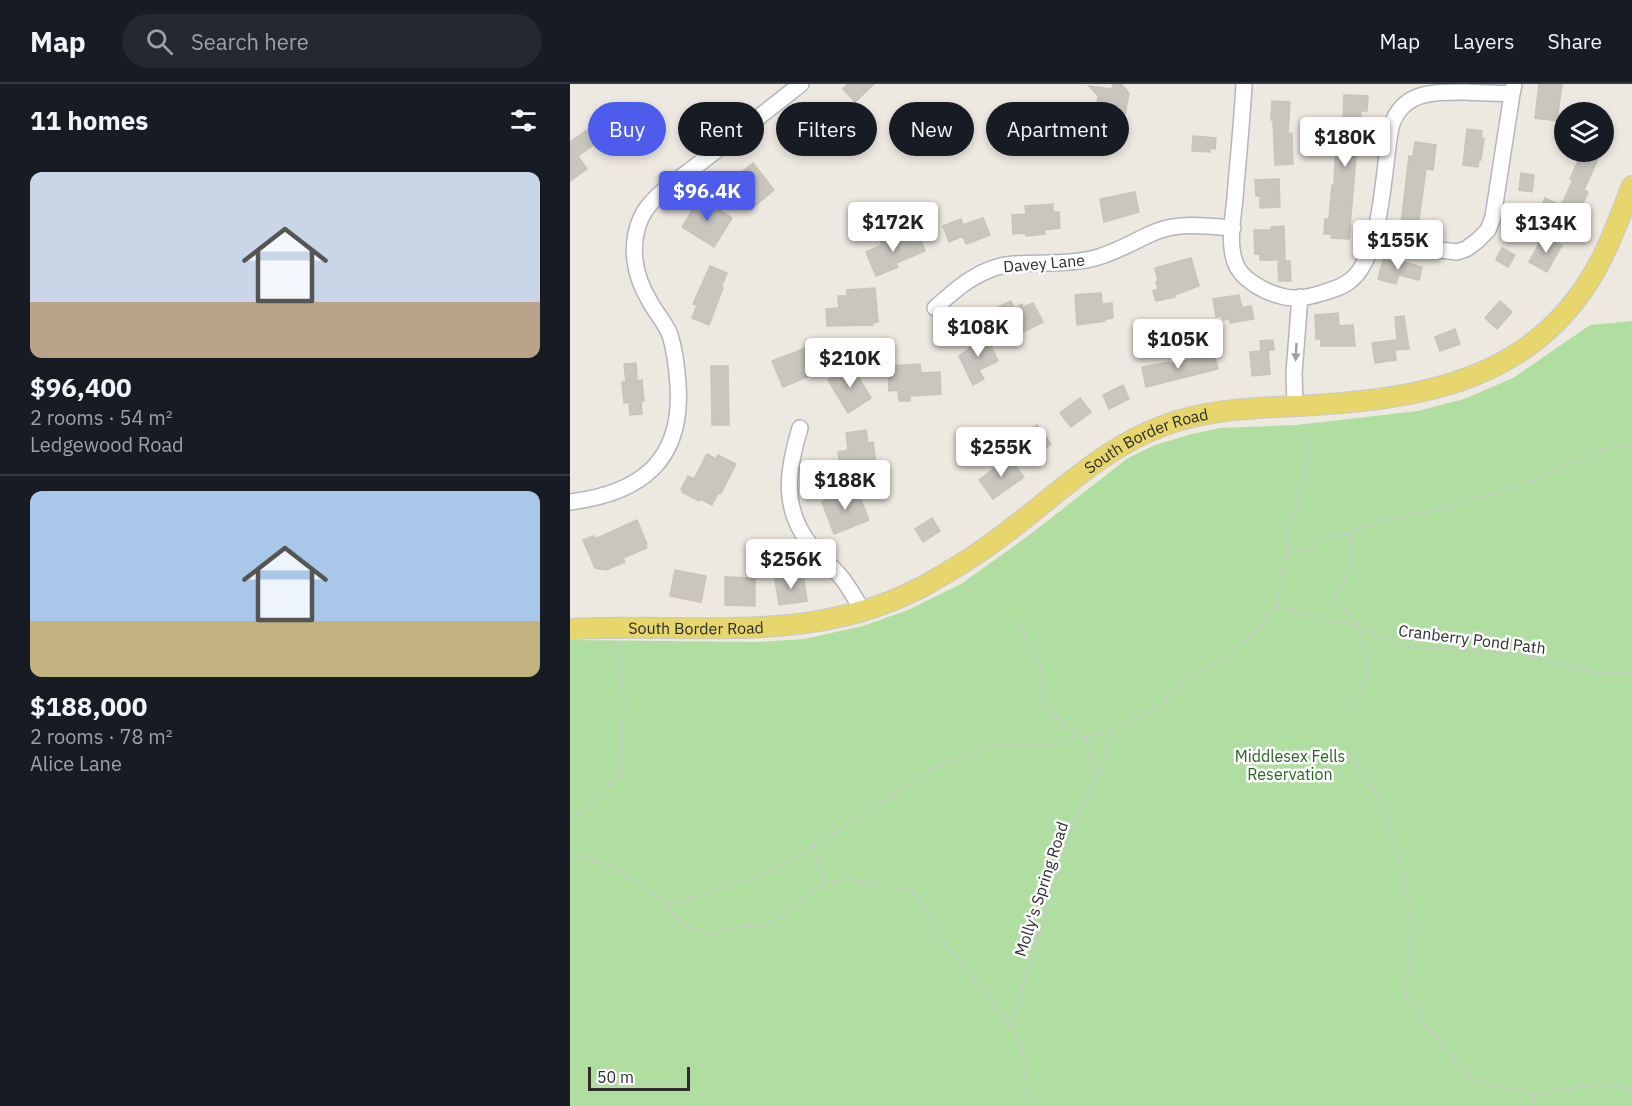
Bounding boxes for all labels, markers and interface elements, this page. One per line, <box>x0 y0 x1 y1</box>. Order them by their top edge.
search box <box>122 14 542 68</box>
text: Map <box>30 23 86 60</box>
icon: search <box>143 25 176 58</box>
text: Search here <box>191 27 309 56</box>
text: Map <box>1380 27 1420 55</box>
text: Layers <box>1453 27 1515 55</box>
text: Share <box>1548 27 1602 55</box>
chip: Buy <box>588 102 666 156</box>
chip: Rent <box>678 102 764 156</box>
chip: Filters <box>776 102 877 156</box>
chip: New <box>889 102 974 156</box>
chip: Apartment <box>986 102 1129 156</box>
map controls <box>1554 102 1614 162</box>
button: layers <box>1554 102 1614 162</box>
text: 11 homes <box>30 103 148 137</box>
icon: filters <box>507 104 540 137</box>
pin: $180K <box>1303 117 1387 168</box>
text: $180K <box>1314 123 1376 150</box>
pin: $96.4K <box>658 171 756 222</box>
text: $96.4K <box>673 177 741 204</box>
pin: $172K <box>851 202 935 253</box>
pin: $134K <box>1504 203 1588 254</box>
text: $172K <box>862 208 924 235</box>
text: $134K <box>1515 209 1577 236</box>
icon: home <box>231 211 339 319</box>
pin: $155K <box>1356 220 1440 271</box>
text: $155K <box>1367 226 1429 253</box>
street label: Davey Lane <box>1002 249 1086 277</box>
pin: $108K <box>936 307 1020 358</box>
text: $108K <box>947 313 1009 340</box>
pin: $105K <box>1136 319 1220 370</box>
text: $105K <box>1147 325 1209 352</box>
pin: $210K <box>808 338 892 389</box>
one-way arrow <box>1291 342 1300 361</box>
text: $210K <box>819 344 881 371</box>
text: $96,400 <box>30 370 132 404</box>
text: 2 rooms · 54 m² <box>30 404 173 431</box>
street label: South Border Road <box>1080 404 1210 478</box>
pin: $255K <box>959 427 1043 478</box>
text: Ledgewood Road <box>30 431 184 458</box>
text: $255K <box>970 433 1032 460</box>
pin: $188K <box>803 460 887 511</box>
text: $188K <box>814 466 876 493</box>
icon: home <box>231 530 339 638</box>
pin: $256K <box>749 539 833 590</box>
text: $256K <box>760 545 822 572</box>
street label: South Border Road <box>628 617 764 638</box>
street label: Cranberry Pond Path <box>1397 620 1547 658</box>
text: $188,000 <box>30 689 147 723</box>
text: 2 rooms · 78 m² <box>30 723 173 750</box>
park label: Middlesex Fells Reservation <box>1235 746 1345 784</box>
text: Alice Lane <box>30 750 122 777</box>
street label: Molly's Spring Road <box>1010 819 1072 959</box>
scale bar <box>588 1064 690 1092</box>
text: 50 m <box>597 1067 634 1087</box>

